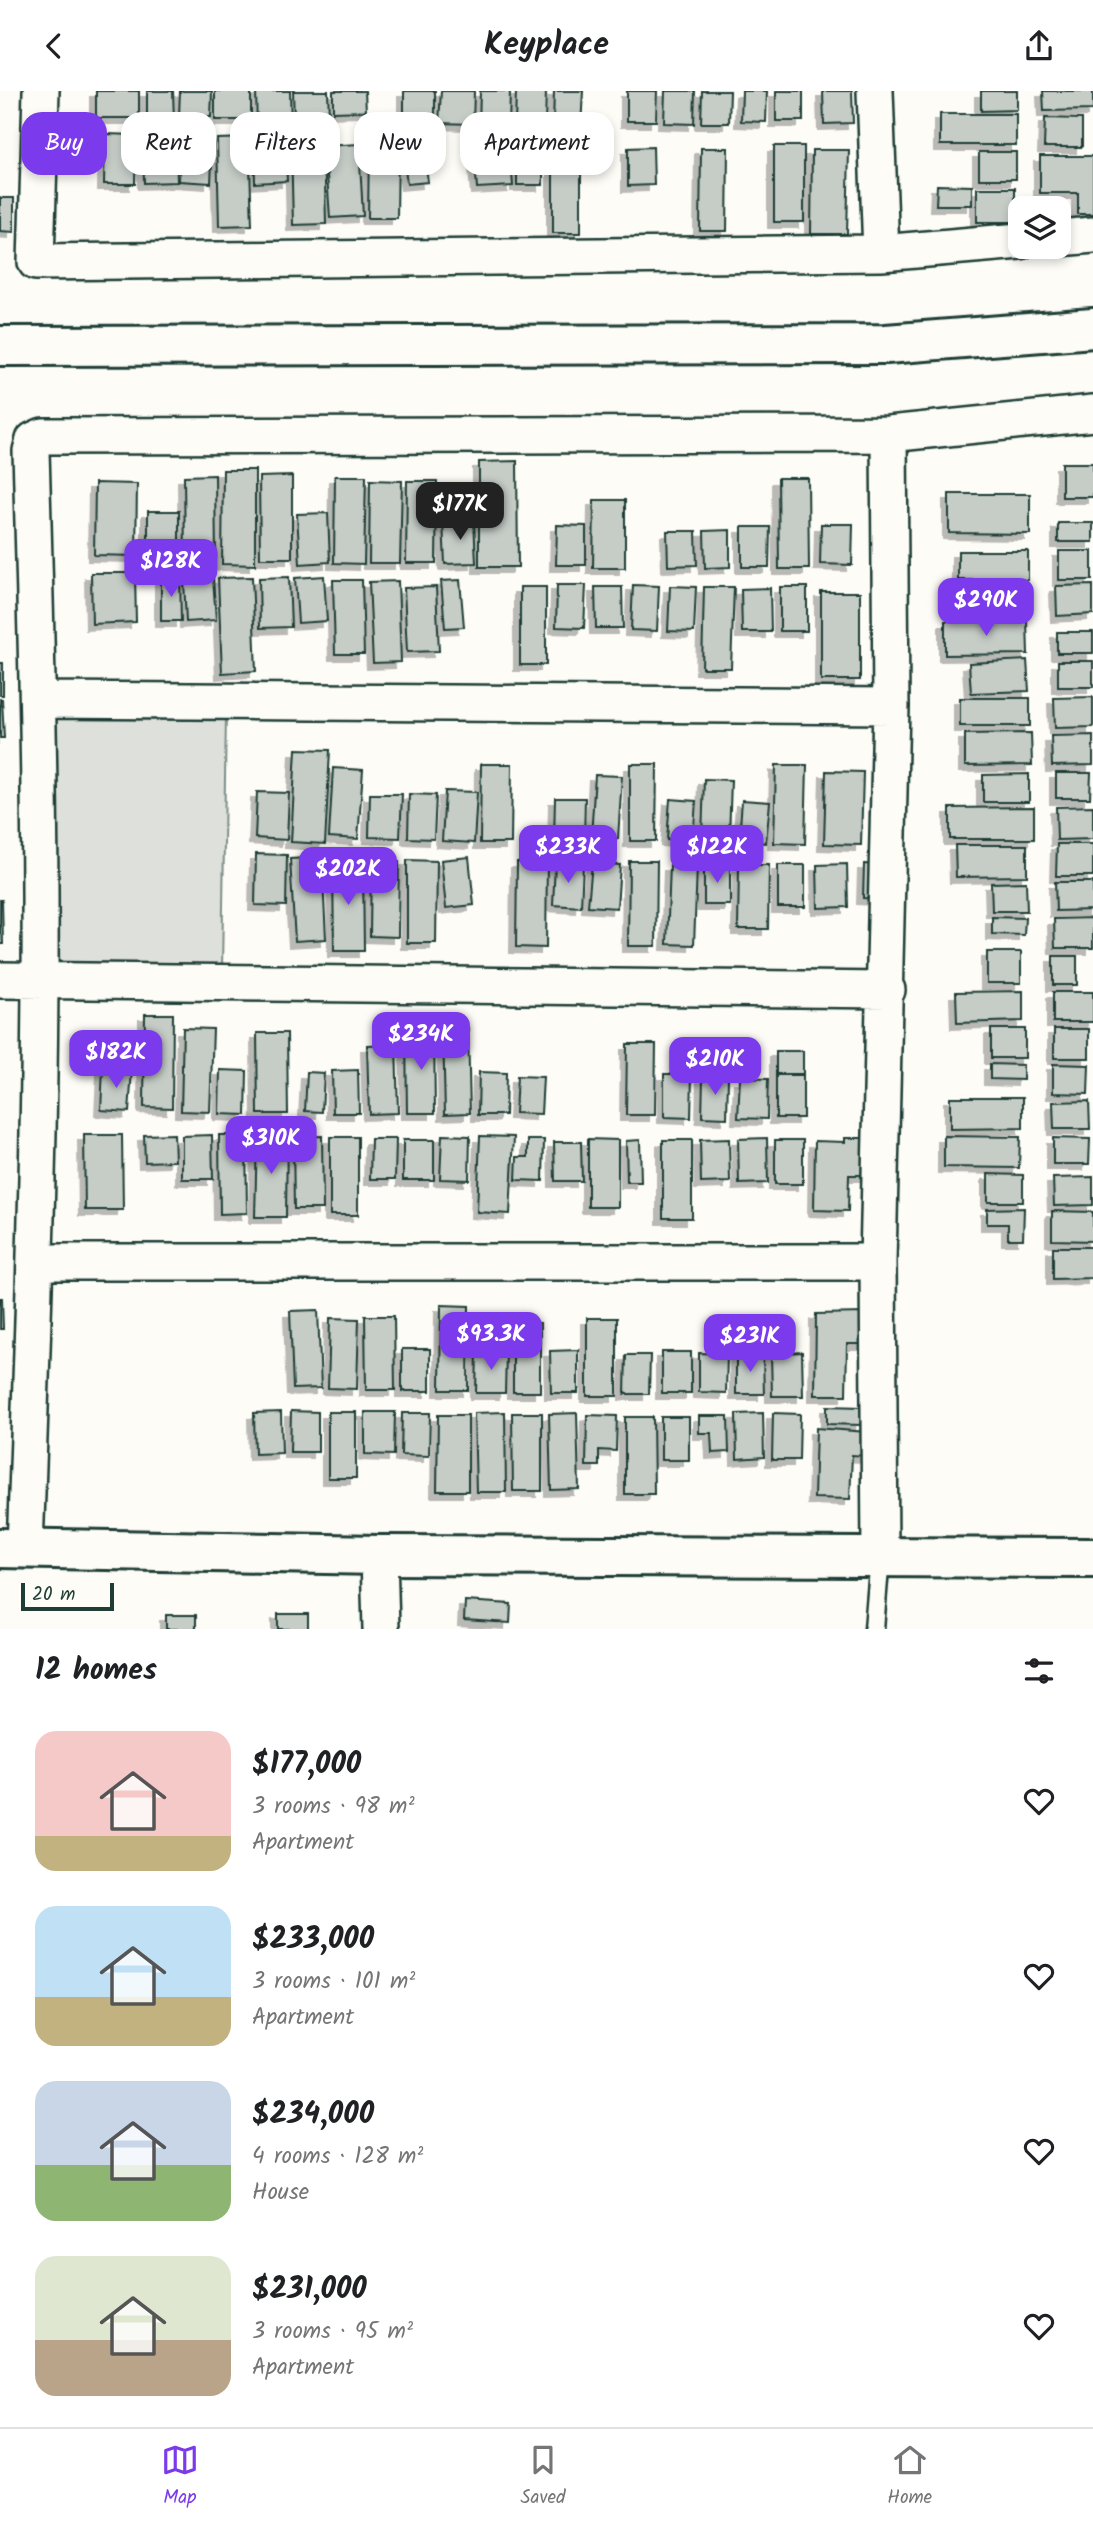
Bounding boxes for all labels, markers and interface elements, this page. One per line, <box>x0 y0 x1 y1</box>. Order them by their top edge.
text: Keyplace <box>484 20 609 71</box>
icon: back <box>35 27 73 65</box>
icon: share <box>1020 27 1058 65</box>
chip: Buy <box>21 112 107 175</box>
chip: Rent <box>121 112 216 175</box>
chip: Filters <box>230 112 340 175</box>
chip: New <box>354 112 446 175</box>
chip: Apartment <box>460 112 614 175</box>
map controls <box>1008 196 1071 259</box>
button: layers <box>1008 196 1071 259</box>
pin: $177K <box>411 483 509 542</box>
text: $177K <box>432 487 488 523</box>
pin: $128K <box>122 539 220 599</box>
text: $128K <box>140 544 202 580</box>
pin: $290K <box>937 579 1035 638</box>
text: $290K <box>954 583 1018 619</box>
pin: $233K <box>519 825 617 885</box>
pin: $122K <box>668 825 766 885</box>
text: $233K <box>535 830 601 866</box>
text: $122K <box>686 830 748 866</box>
pin: $202K <box>299 847 397 907</box>
text: $202K <box>315 852 381 888</box>
pin: $234K <box>372 1013 470 1072</box>
text: $234K <box>388 1017 454 1053</box>
pin: $182K <box>67 1031 165 1090</box>
text: $182K <box>85 1035 147 1071</box>
pin: $210K <box>666 1037 764 1097</box>
text: $210K <box>685 1042 745 1078</box>
pin: $310K <box>222 1117 320 1176</box>
text: $310K <box>242 1121 300 1157</box>
pin: $93.3K <box>434 1313 548 1372</box>
pin: $231K <box>701 1315 799 1374</box>
text: $93.3K <box>456 1317 526 1353</box>
text: $231K <box>720 1319 780 1355</box>
scale bar <box>21 1580 114 1612</box>
text: 20 m <box>32 1580 75 1610</box>
text: 12 homes <box>35 1647 157 1695</box>
icon: filters <box>1020 1652 1058 1690</box>
text: $177,000 <box>252 1741 361 1789</box>
icon: home <box>91 1759 175 1843</box>
icon: heart <box>1020 1782 1058 1820</box>
text: 3 rooms · 98 m² <box>252 1789 415 1825</box>
text: Apartment <box>252 1825 354 1861</box>
text: $233,000 <box>252 1916 374 1964</box>
icon: home <box>91 1934 175 2018</box>
icon: heart <box>1020 1957 1058 1995</box>
text: 3 rooms · 101 m² <box>252 1964 415 2000</box>
text: Apartment <box>252 2000 354 2036</box>
text: $234,000 <box>252 2091 374 2139</box>
icon: home <box>91 2109 175 2193</box>
icon: heart <box>1020 2132 1058 2170</box>
text: 4 rooms · 128 m² <box>252 2139 423 2175</box>
text: House <box>252 2175 309 2211</box>
text: $231,000 <box>252 2266 367 2314</box>
icon: home <box>91 2284 175 2368</box>
icon: heart <box>1020 2307 1058 2345</box>
text: 3 rooms · 95 m² <box>252 2314 413 2350</box>
text: Apartment <box>252 2350 354 2386</box>
tab: Map <box>161 2441 199 2513</box>
tab: Saved <box>520 2441 566 2513</box>
tab: Home <box>887 2441 932 2513</box>

